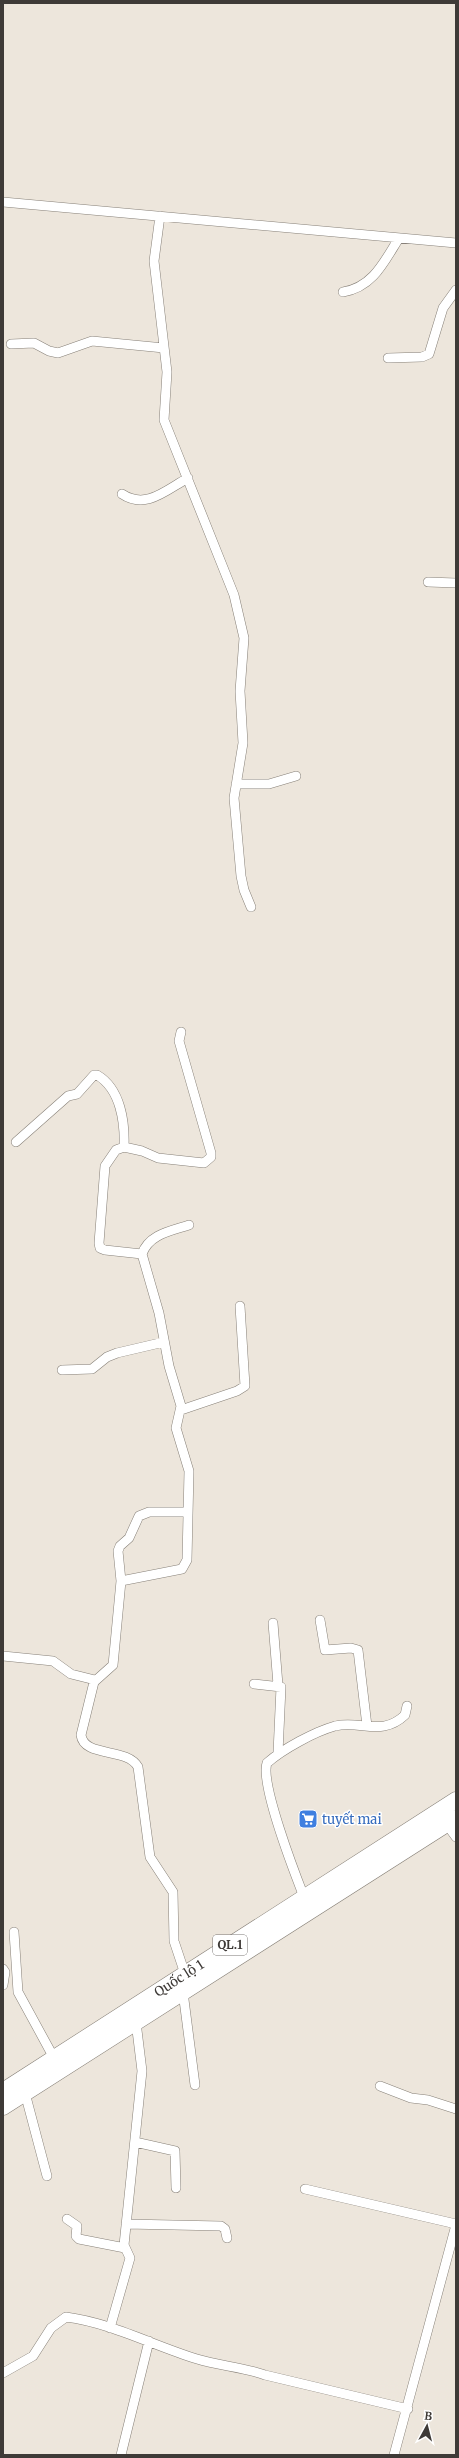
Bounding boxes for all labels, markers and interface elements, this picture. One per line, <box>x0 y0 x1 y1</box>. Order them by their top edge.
supermarket icon: tuyết mai <box>297 1808 319 1830</box>
place label: tuyết mai <box>322 1811 382 1828</box>
road number: QL.1 <box>213 1935 247 1955</box>
street label: Quốc lộ 1 <box>151 1956 207 2001</box>
north arrow <box>407 2406 447 2446</box>
text: B <box>424 2409 433 2424</box>

